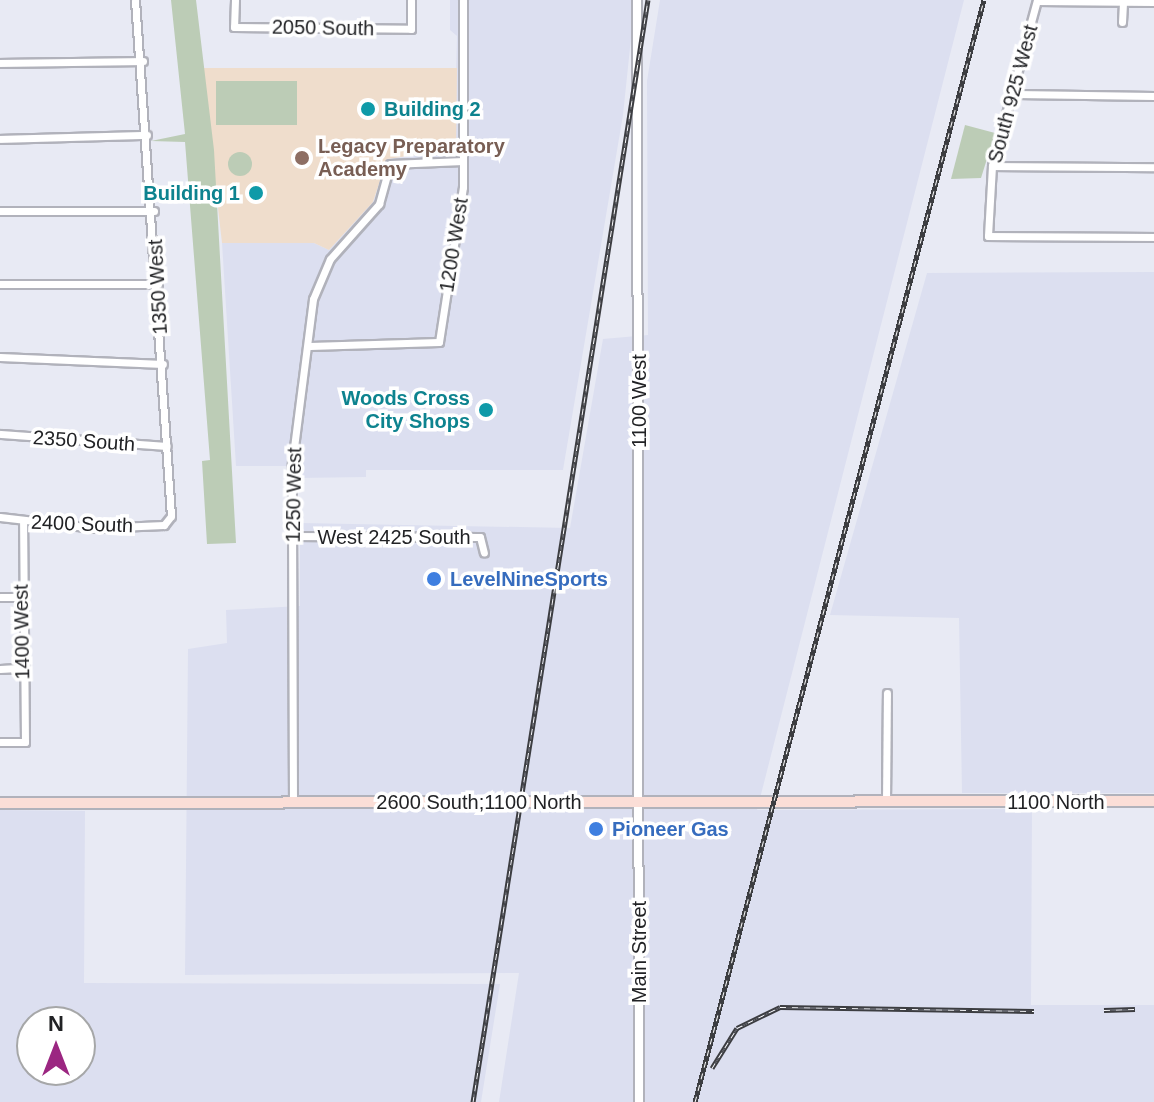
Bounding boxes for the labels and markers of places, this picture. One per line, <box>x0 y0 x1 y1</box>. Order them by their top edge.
place label: Building 2 <box>384 97 481 121</box>
marker: Building 2 <box>359 100 377 118</box>
place label: Legacy Preparatory Academy <box>318 134 505 181</box>
marker: Legacy Preparatory Academy <box>293 149 311 167</box>
place label: Building 1 <box>143 181 240 205</box>
marker: Building 1 <box>247 184 265 202</box>
place label: Woods Cross City Shops <box>341 386 470 433</box>
marker: Woods Cross City Shops <box>477 401 495 419</box>
place label: LevelNineSports <box>450 567 608 591</box>
marker: LevelNineSports <box>425 570 443 588</box>
place label: Pioneer Gas <box>612 817 729 841</box>
marker: Pioneer Gas <box>587 820 605 838</box>

